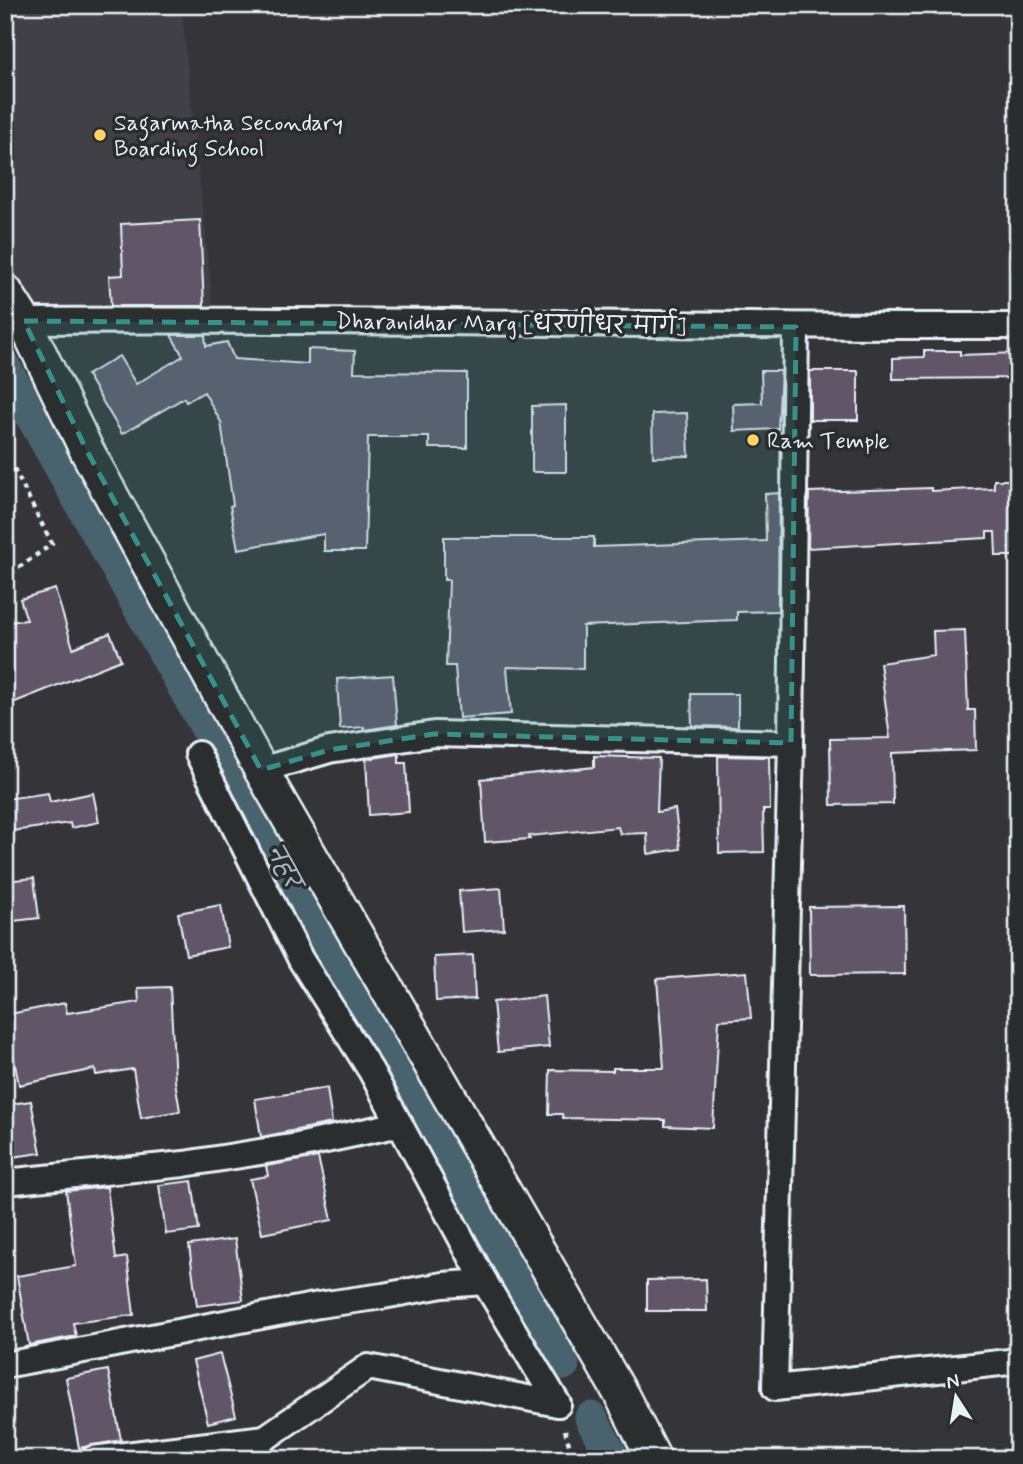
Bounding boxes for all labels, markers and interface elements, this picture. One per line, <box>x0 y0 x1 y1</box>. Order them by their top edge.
place label: Sagarmatha Secondary Boarding School <box>114 109 343 167</box>
marker: Sagarmatha Secondary Boarding School <box>92 127 108 143</box>
street label: Dharanidhar Marg [धरणीधर मार्ग] <box>335 302 687 343</box>
place label: Ram Temple <box>767 427 890 457</box>
marker: Ram Temple <box>745 432 761 448</box>
water label: नहर <box>258 840 310 899</box>
north arrow <box>922 1362 992 1432</box>
text: N <box>944 1368 962 1395</box>

